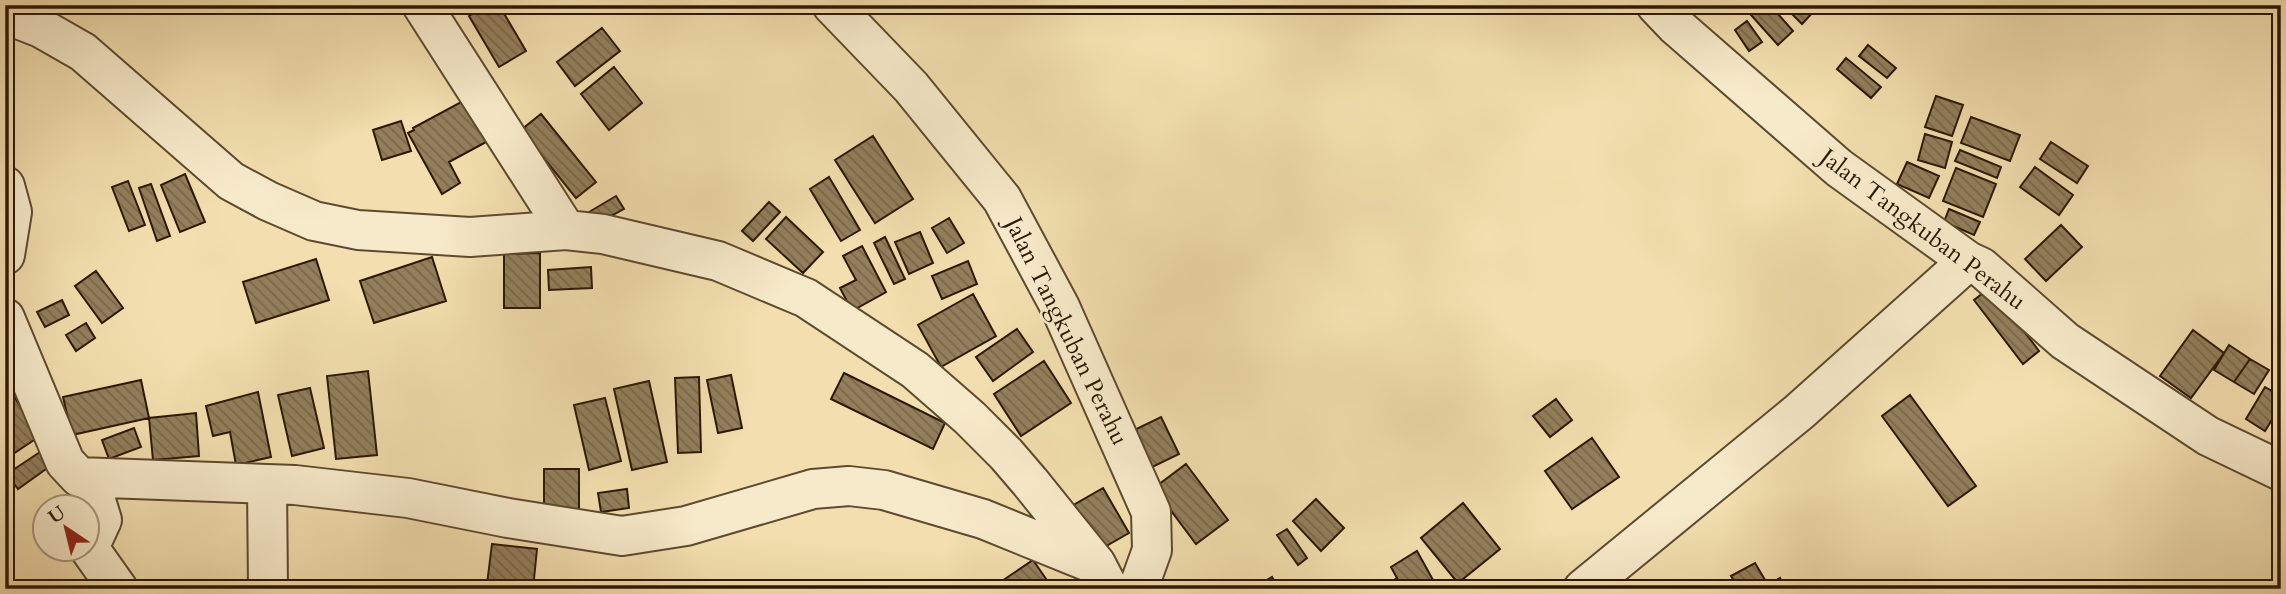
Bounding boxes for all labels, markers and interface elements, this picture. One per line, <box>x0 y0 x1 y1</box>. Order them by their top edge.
street label: Jalan Tangkuban Perahu <box>1811 139 2032 318</box>
street label: Jalan Tangkuban Perahu <box>996 209 1136 451</box>
north arrow <box>32 492 102 562</box>
text: U <box>43 500 71 530</box>

